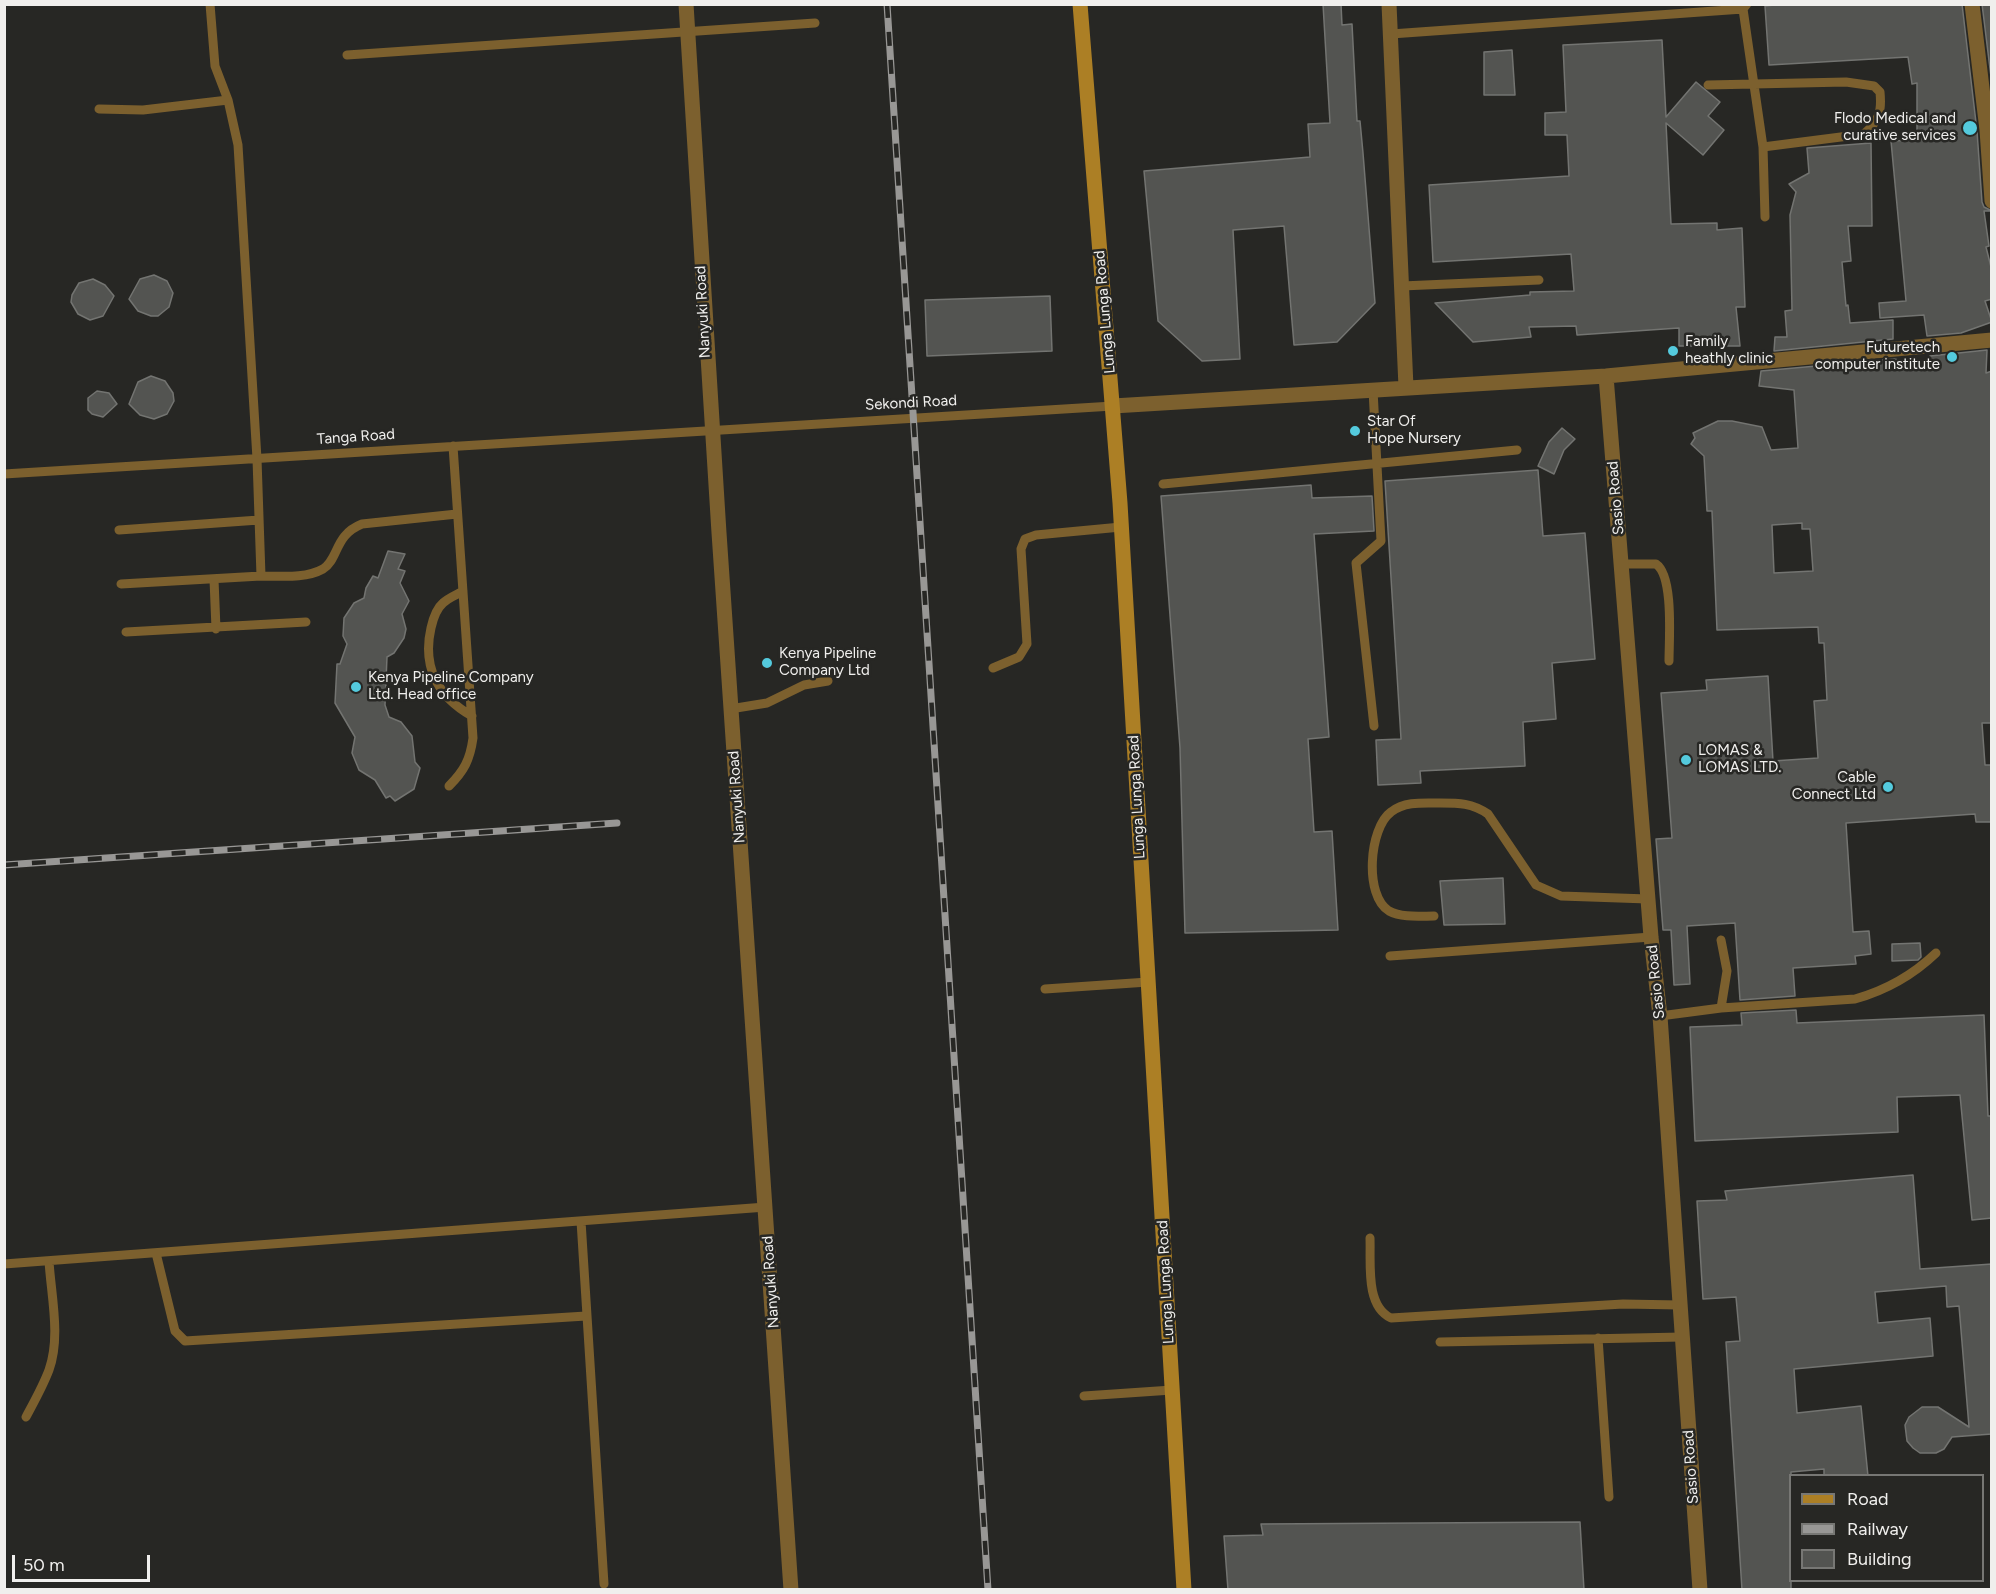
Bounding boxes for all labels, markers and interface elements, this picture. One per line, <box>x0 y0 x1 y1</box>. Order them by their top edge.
place label: Flodo Medical and curative services <box>1834 110 1956 145</box>
marker: Flodo Medical and curative services <box>1961 119 1979 137</box>
street label: Lunga Lunga Road <box>1091 249 1119 375</box>
street label: Nanyuki Road <box>692 265 714 359</box>
place label: Family heathly clinic <box>1685 333 1773 368</box>
place label: Futuretech computer institute <box>1815 339 1940 374</box>
marker: Family heathly clinic <box>1666 344 1680 358</box>
marker: Futuretech computer institute <box>1945 350 1959 364</box>
street label: Sekondi Road <box>865 392 957 414</box>
place label: Star Of Hope Nursery <box>1367 413 1461 448</box>
marker: Star Of Hope Nursery <box>1348 424 1362 438</box>
street label: Tanga Road <box>316 425 396 449</box>
street label: Sasio Road <box>1604 460 1628 536</box>
place label: Kenya Pipeline Company Ltd <box>779 645 876 680</box>
marker: Kenya Pipeline Company Ltd <box>760 656 774 670</box>
place label: Kenya Pipeline Company Ltd. Head office <box>368 669 534 704</box>
marker: Kenya Pipeline Company Ltd. Head office <box>349 680 363 694</box>
street label: Lunga Lunga Road <box>1125 735 1149 859</box>
place label: LOMAS & LOMAS LTD. <box>1698 742 1781 777</box>
street label: Nanyuki Road <box>725 750 749 844</box>
marker: LOMAS & LOMAS LTD. <box>1679 753 1693 767</box>
place label: Cable Connect Ltd <box>1792 769 1876 804</box>
marker: Cable Connect Ltd <box>1881 780 1895 794</box>
street label: Sasio Road <box>1643 944 1669 1020</box>
street label: Lunga Lunga Road <box>1154 1220 1178 1344</box>
street label: Nanyuki Road <box>759 1235 783 1329</box>
street label: Sasio Road <box>1679 1429 1703 1505</box>
legend <box>1789 1474 1984 1582</box>
text: Road <box>1847 1488 1888 1510</box>
text: Railway <box>1847 1518 1908 1540</box>
scale bar <box>15 1543 153 1581</box>
text: Building <box>1847 1548 1912 1570</box>
text: 50 m <box>23 1554 65 1576</box>

